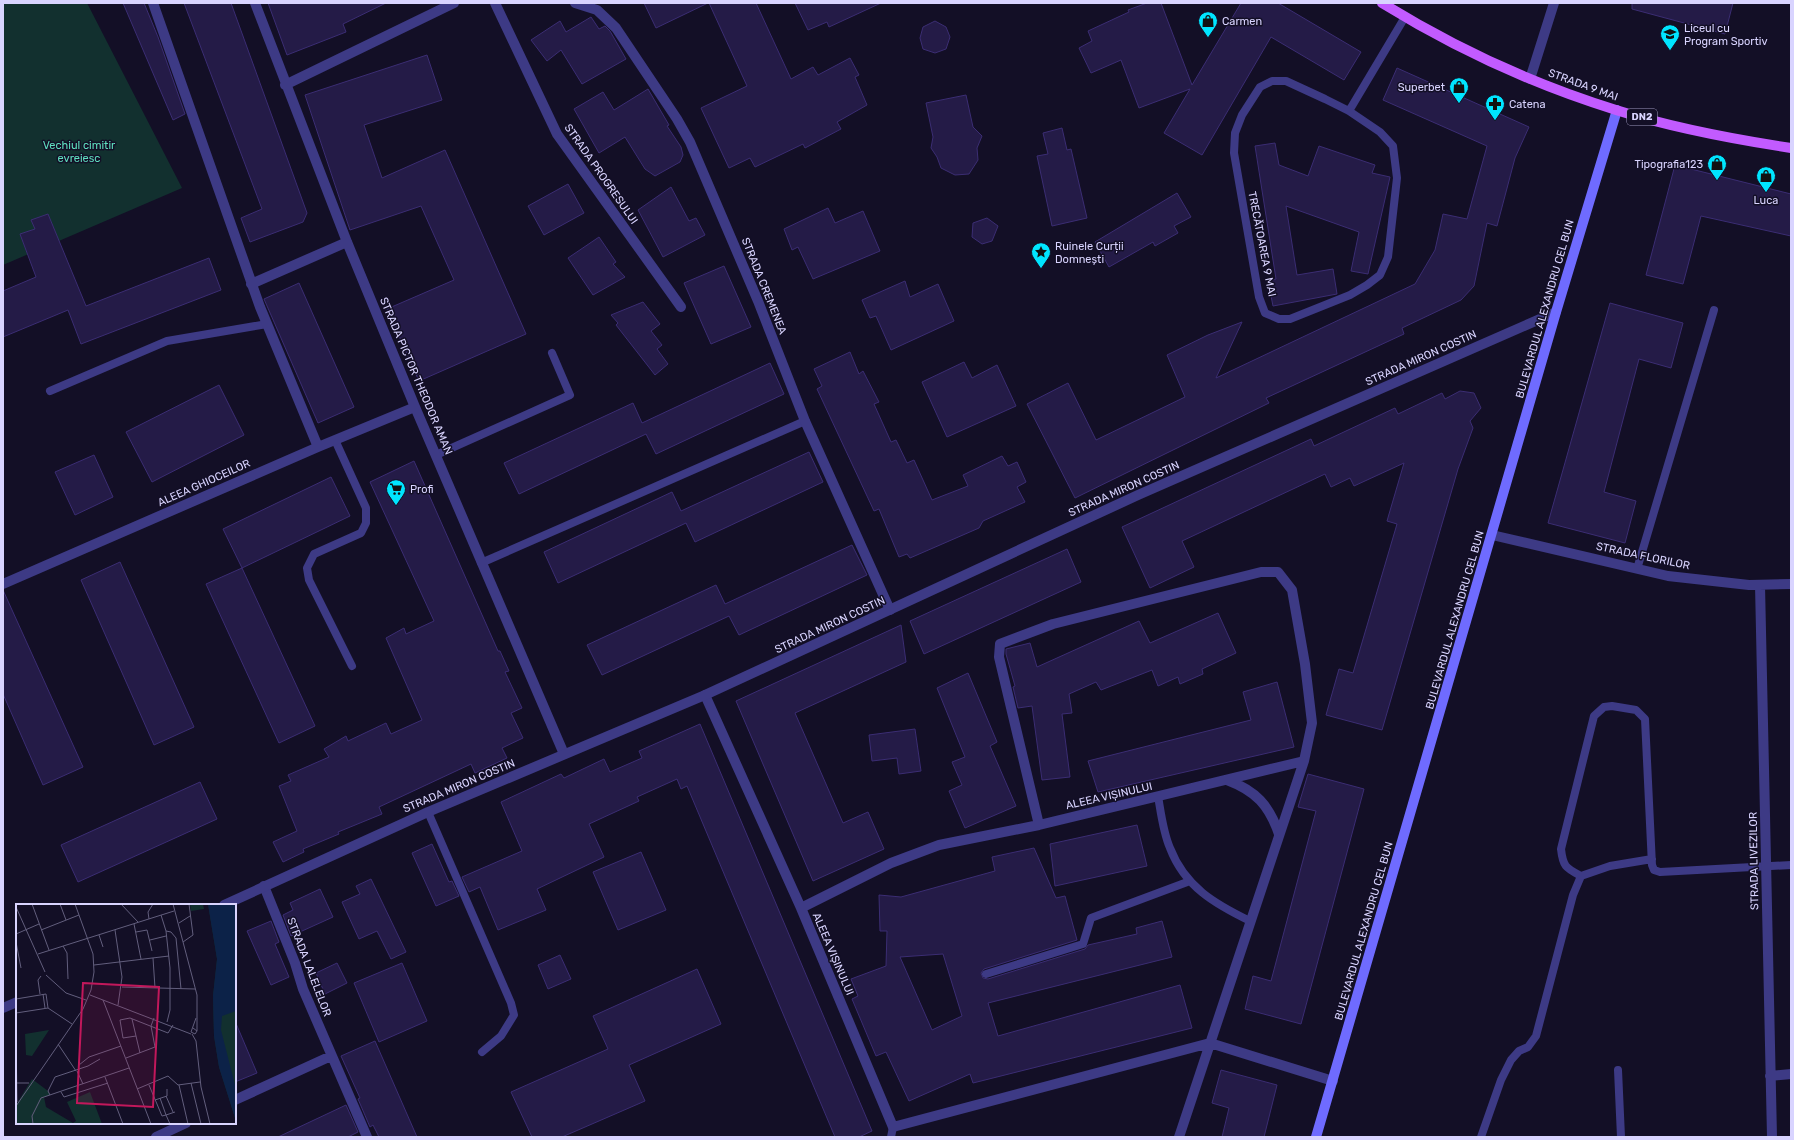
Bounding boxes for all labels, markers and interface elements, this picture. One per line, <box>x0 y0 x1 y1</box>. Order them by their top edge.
shop icon: Carmen <box>1197 10 1219 38</box>
place label: Carmen <box>1222 15 1262 28</box>
place label: Liceul cu Program Sportiv <box>1684 22 1768 48</box>
school or university icon: Liceul cu Program Sportiv <box>1659 23 1681 51</box>
street label: STRADA 9 MAI <box>1546 66 1620 104</box>
shop icon: Superbet <box>1448 76 1470 104</box>
place label: Superbet <box>1398 81 1446 94</box>
pharmacy icon: Catena <box>1484 93 1506 121</box>
place label: Catena <box>1509 98 1546 111</box>
road number: DN2 <box>1627 109 1657 125</box>
street label: STRADA PROGRESULUI <box>561 121 641 227</box>
park label: Vechiul cimitir evreiesc <box>43 139 116 165</box>
shop icon: Tipografia123 <box>1706 153 1728 181</box>
place label: Tipografia123 <box>1635 158 1703 171</box>
shop icon: Luca <box>1755 165 1777 193</box>
street label: TRECĂTOAREA 9 MAI <box>1245 190 1279 298</box>
place label: Luca <box>1754 194 1778 207</box>
street label: BULEVARDUL ALEXANDRU CEL BUN <box>1513 218 1577 400</box>
street label: STRADA CREMENEA <box>739 236 790 337</box>
place label: Ruinele Curții Domnești <box>1055 240 1124 266</box>
place icon: Ruinele Curții Domnești <box>1030 241 1052 269</box>
street label: STRADA PICTOR THEODOR AMAN <box>377 295 455 457</box>
street label: STRADA MIRON COSTIN <box>1363 328 1479 388</box>
street label: ALEEA GHIOCEILOR <box>156 457 252 509</box>
street label: STRADA MIRON COSTIN <box>1066 459 1182 519</box>
supermarket icon: Profi <box>385 478 407 506</box>
place label: Profi <box>410 483 433 496</box>
street label: BULEVARDUL ALEXANDRU CEL BUN <box>1423 529 1487 711</box>
street label: STRADA FLORILOR <box>1595 540 1691 572</box>
street label: STRADA MIRON COSTIN <box>773 594 887 656</box>
street label: STRADA MIRON COSTIN <box>401 757 517 815</box>
street label: ALEEA VIȘINULUI <box>1064 780 1154 812</box>
street label: STRADA LIVEZILOR <box>1747 812 1761 910</box>
street label: BULEVARDUL ALEXANDRU CEL BUN <box>1332 840 1396 1022</box>
inset map <box>16 904 236 1124</box>
street label: ALEEA VIȘINULUI <box>810 911 856 997</box>
street label: STRADA LALELELOR <box>284 916 334 1018</box>

